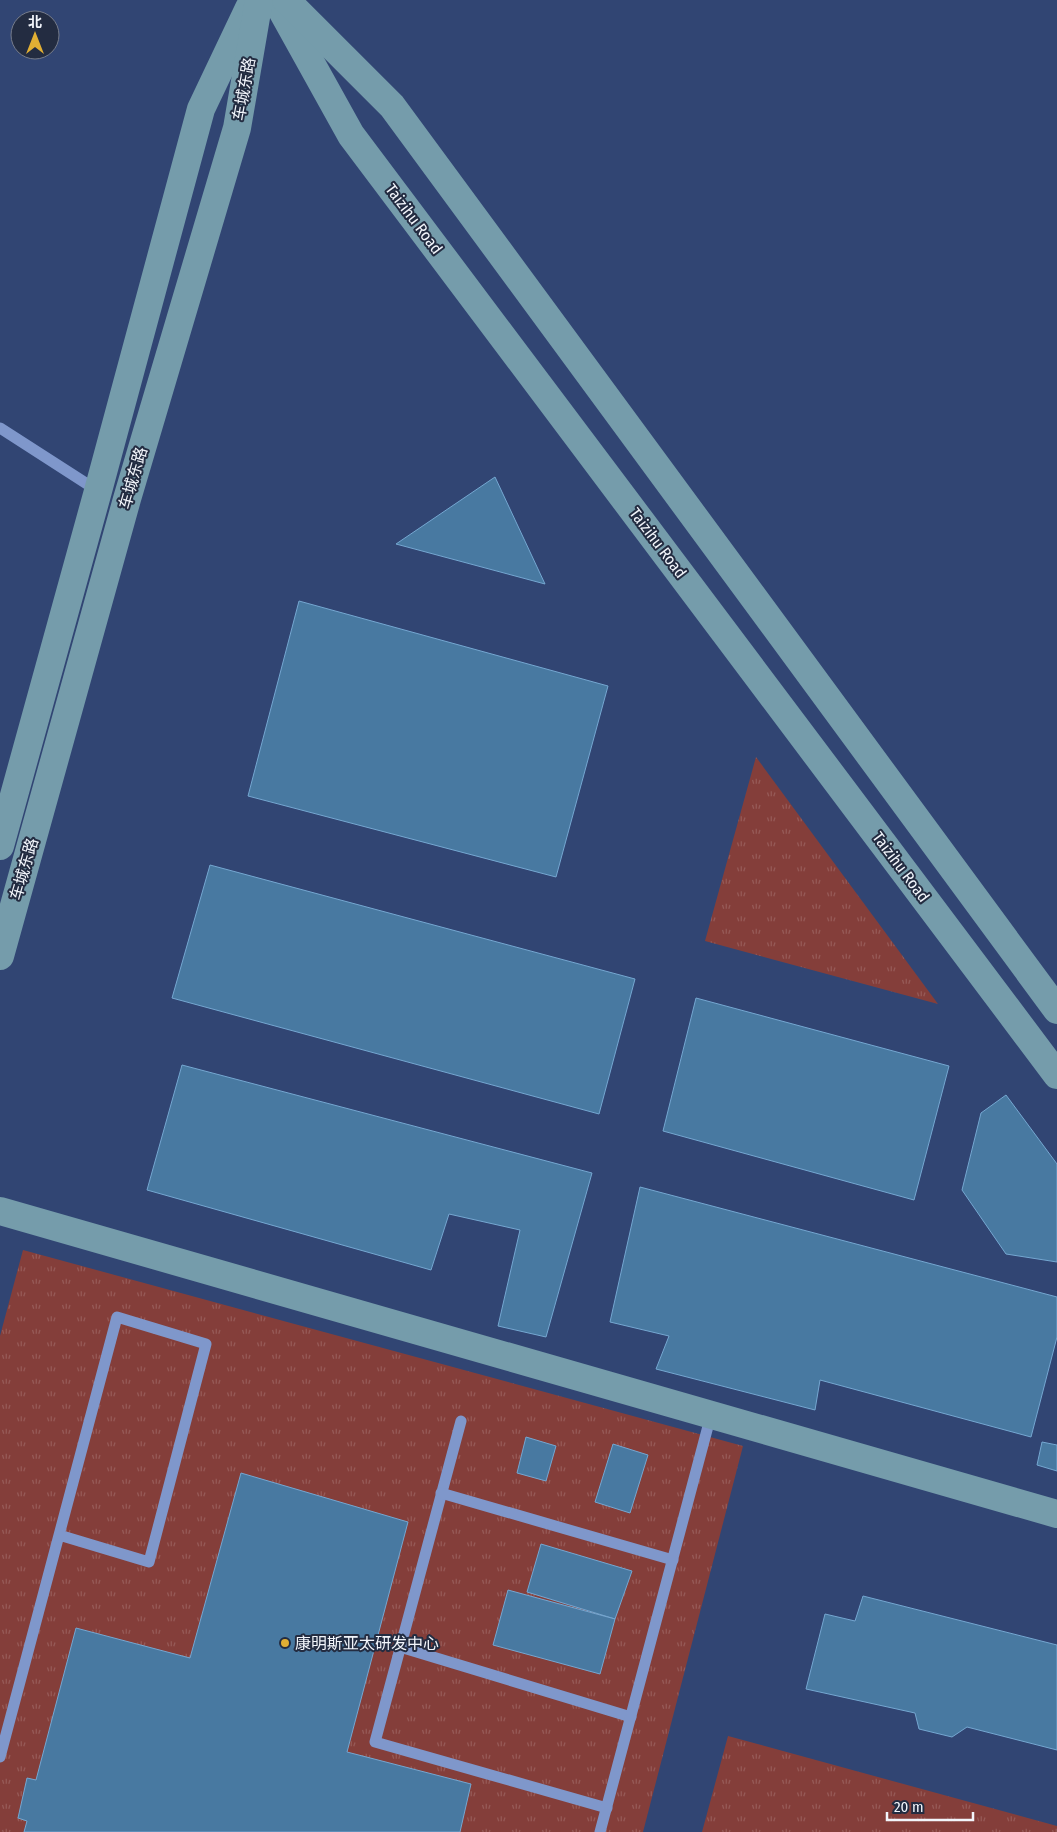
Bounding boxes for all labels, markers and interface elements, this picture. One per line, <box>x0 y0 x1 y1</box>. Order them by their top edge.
north arrow <box>10 10 60 60</box>
text: 北 <box>28 14 42 31</box>
street label: 车城东路 <box>229 56 259 122</box>
street label: Taizihu Road <box>382 180 446 258</box>
street label: 车城东路 <box>115 445 151 511</box>
street label: Taizihu Road <box>626 504 690 582</box>
street label: Taizihu Road <box>869 828 933 906</box>
street label: 车城东路 <box>6 836 42 902</box>
place label: 康明斯亚太研发中心 <box>295 1634 439 1653</box>
marker: 康明斯亚太研发中心 <box>279 1637 291 1649</box>
scale bar <box>887 1790 973 1822</box>
text: 20 m <box>894 1798 924 1816</box>

